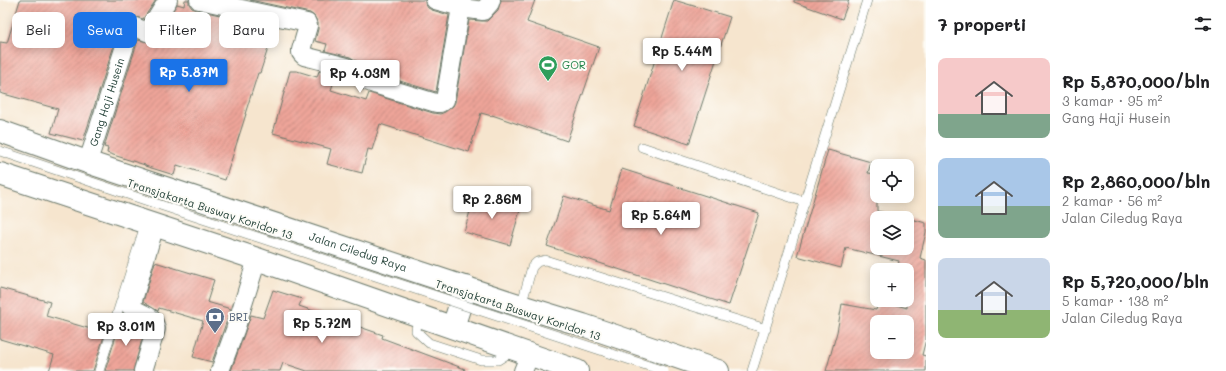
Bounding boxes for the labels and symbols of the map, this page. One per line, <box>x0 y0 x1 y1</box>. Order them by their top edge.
pin: Rp 5.44M <box>641 38 723 72</box>
sports icon: GOR <box>537 54 559 82</box>
street label: Gang Haji Husein <box>85 56 128 148</box>
place label: GOR <box>562 57 586 72</box>
pin: Rp 5.87M <box>148 59 230 93</box>
pin: Rp 4.03M <box>319 60 401 94</box>
street label: Transjakarta Busway Koridor 13 <box>126 175 295 243</box>
pin: Rp 2.86M <box>451 186 533 220</box>
pin: Rp 5.64M <box>620 202 702 236</box>
street label: Jalan Ciledug Raya <box>307 228 409 275</box>
street label: Transjakarta Busway Koridor 13 <box>434 276 603 344</box>
bank icon: BRI <box>204 306 226 334</box>
place label: BRI <box>229 309 248 324</box>
pin: Rp 5.72M <box>281 310 363 344</box>
pin: Rp 3.01M <box>85 313 167 347</box>

